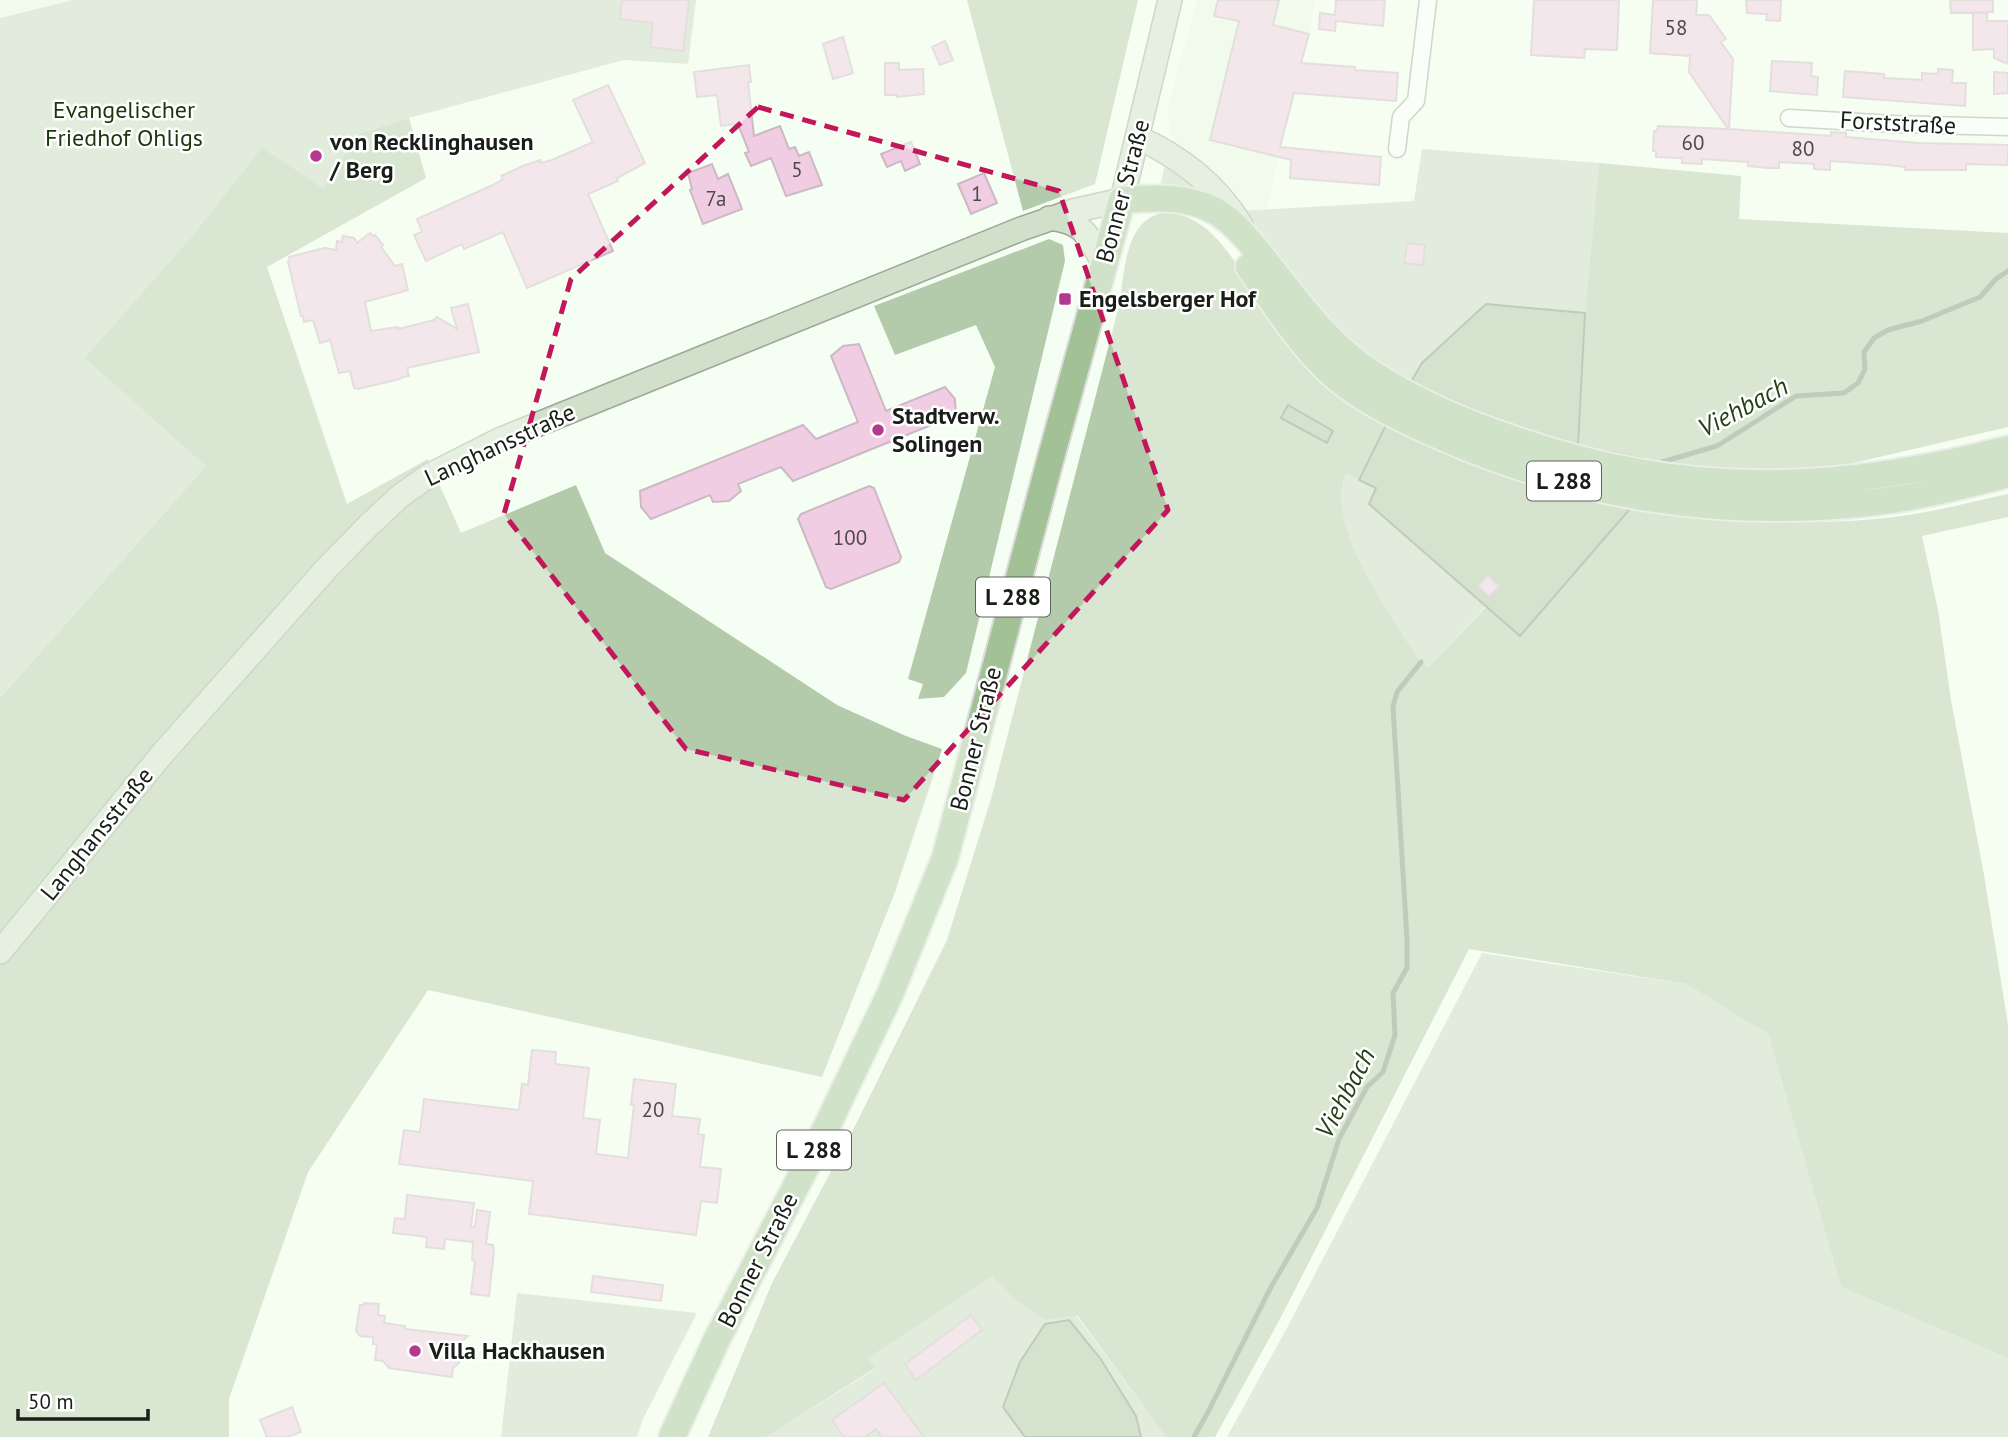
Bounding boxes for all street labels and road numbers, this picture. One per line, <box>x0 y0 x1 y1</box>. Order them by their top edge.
street label: Forststraße <box>1839 104 1957 141</box>
street label: Bonner Straße <box>1088 116 1157 266</box>
street label: Langhansstraße <box>419 396 580 493</box>
road number: L 288 <box>1527 461 1601 500</box>
road number: L 288 <box>976 578 1050 617</box>
street label: Bonner Straße <box>943 664 1008 814</box>
street label: Langhansstraße <box>33 761 160 907</box>
road number: L 288 <box>777 1130 851 1170</box>
street label: Bonner Straße <box>710 1187 805 1332</box>

